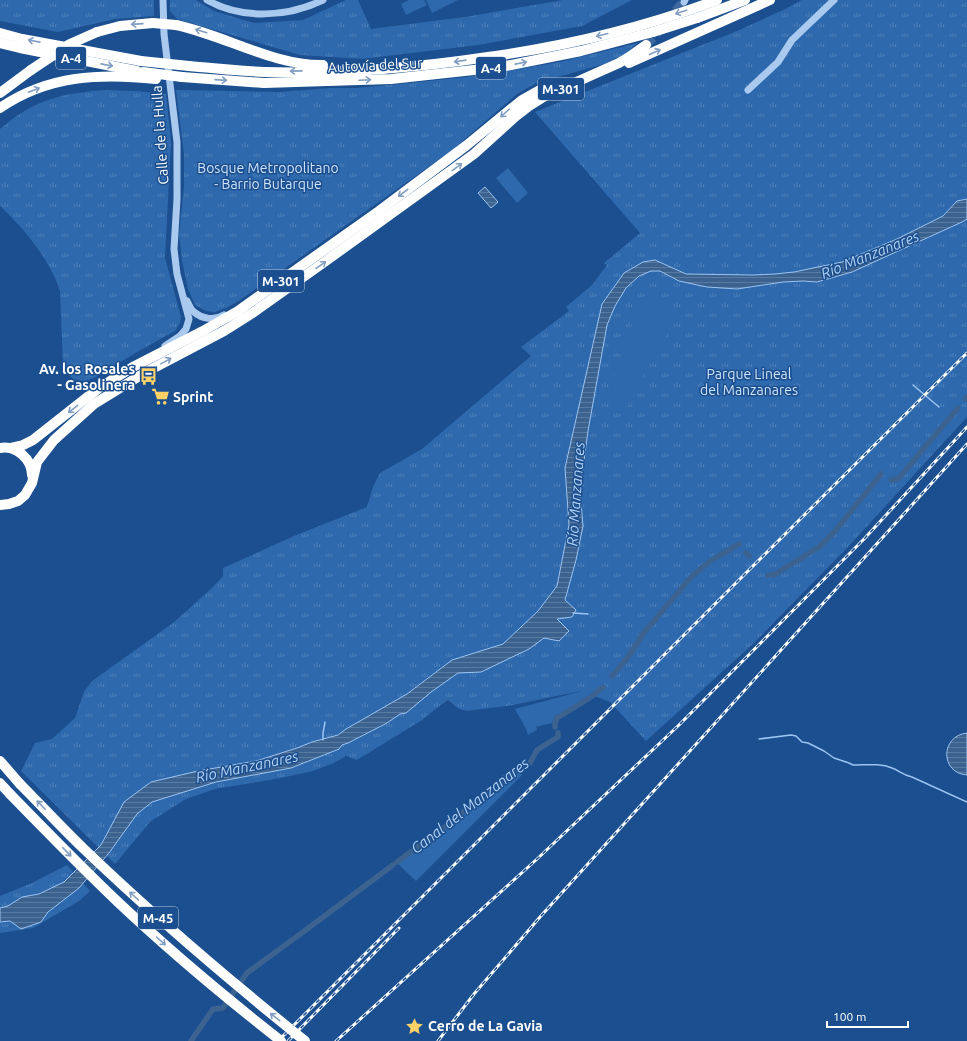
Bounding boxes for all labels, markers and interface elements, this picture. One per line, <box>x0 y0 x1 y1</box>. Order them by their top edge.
one-way arrow <box>675 9 688 16</box>
one-way arrow <box>131 21 144 28</box>
one-way arrow <box>194 27 207 34</box>
one-way arrow <box>596 32 609 40</box>
one-way arrow <box>28 37 41 45</box>
road number: A-4 <box>56 47 86 69</box>
one-way arrow <box>649 47 661 55</box>
street label: Autovía del Sur <box>327 54 423 75</box>
one-way arrow <box>454 57 467 65</box>
road number: A-4 <box>476 57 506 79</box>
one-way arrow <box>515 58 528 66</box>
one-way arrow <box>100 62 113 70</box>
one-way arrow <box>290 67 303 75</box>
one-way arrow <box>214 76 227 83</box>
one-way arrow <box>358 77 371 84</box>
road number: M-301 <box>538 78 584 100</box>
one-way arrow <box>28 85 40 93</box>
street label: Calle de la Hulla <box>149 85 171 185</box>
one-way arrow <box>500 108 511 117</box>
park label: Bosque Metropolitano - Barrio Butarque <box>197 160 339 192</box>
one-way arrow <box>451 162 462 171</box>
one-way arrow <box>398 188 409 197</box>
water label: Río Manzanares <box>818 227 922 282</box>
one-way arrow <box>315 261 326 269</box>
road number: M-301 <box>258 270 304 292</box>
one-way arrow <box>160 357 172 365</box>
place label: Av. los Rosales - Gasolinera <box>39 361 135 393</box>
park label: Parque Lineal del Manzanares <box>700 366 798 398</box>
bus stop icon: Av. los Rosales - Gasolinera <box>138 367 158 387</box>
supermarket icon: Sprint <box>150 387 170 407</box>
place label: Sprint <box>173 389 213 405</box>
one-way arrow <box>67 405 78 413</box>
water label: Río Manzanares <box>563 441 588 547</box>
water label: Río Manzanares <box>194 747 300 786</box>
water label: Canal del Manzanares <box>407 754 533 857</box>
one-way arrow <box>36 800 46 810</box>
one-way arrow <box>62 847 71 857</box>
one-way arrow <box>128 891 139 900</box>
road number: M-45 <box>138 907 178 929</box>
one-way arrow <box>156 936 166 946</box>
scale bar <box>827 1003 908 1029</box>
text: 100 m <box>833 1010 866 1023</box>
one-way arrow <box>269 1012 280 1021</box>
place icon: Cerro de La Gavia <box>405 1016 425 1036</box>
place label: Cerro de La Gavia <box>428 1018 543 1034</box>

